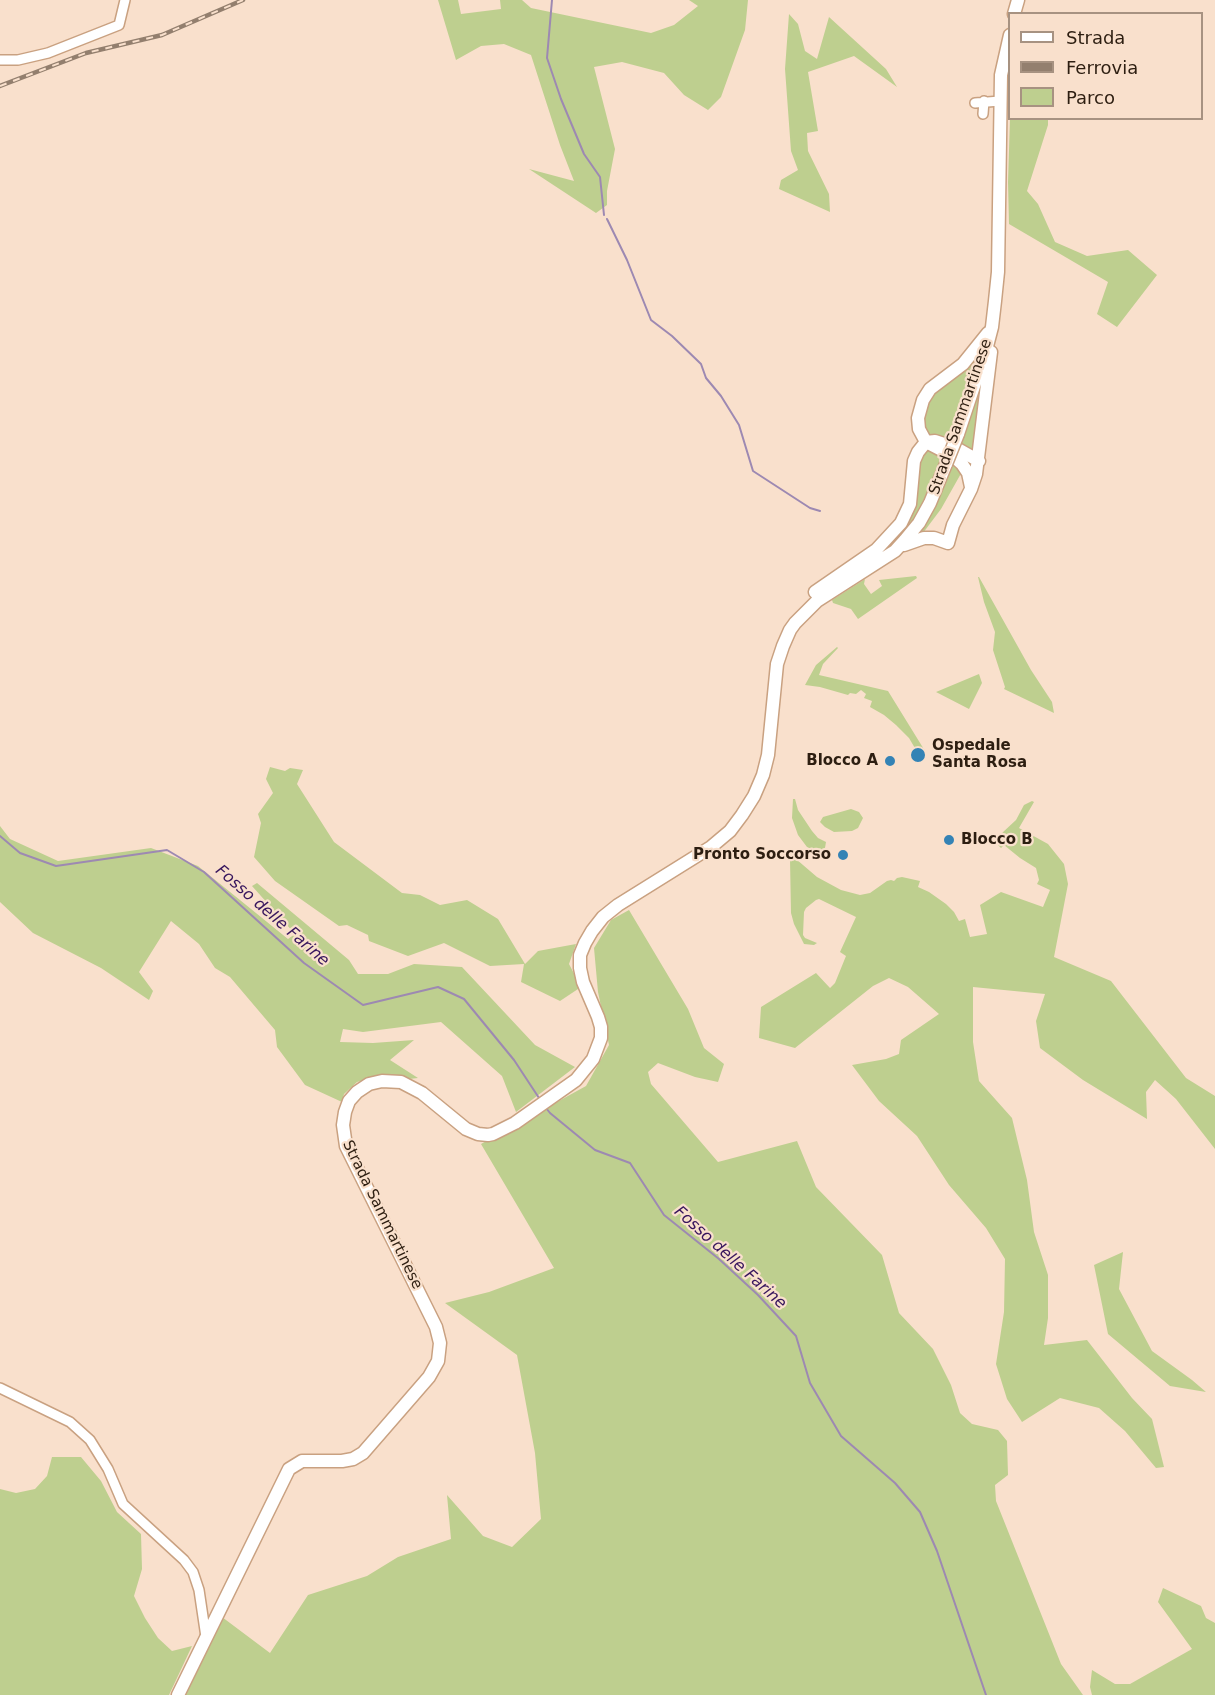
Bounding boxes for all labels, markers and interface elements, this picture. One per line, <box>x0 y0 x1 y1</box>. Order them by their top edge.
legend <box>1008 12 1203 120</box>
text: Strada <box>1066 27 1125 48</box>
text: Ferrovia <box>1066 57 1138 78</box>
text: Parco <box>1066 87 1115 108</box>
street label: Strada Sammartinese <box>926 337 996 497</box>
place label: Ospedale Santa Rosa <box>932 737 1027 772</box>
marker: Ospedale Santa Rosa <box>909 746 927 764</box>
place label: Blocco A <box>806 752 878 770</box>
marker: Blocco A <box>883 754 897 768</box>
place label: Blocco B <box>961 831 1033 849</box>
marker: Blocco B <box>942 833 956 847</box>
place label: Pronto Soccorso <box>693 846 831 864</box>
marker: Pronto Soccorso <box>836 848 850 862</box>
water label: Fosso delle Farine <box>211 861 333 971</box>
street label: Strada Sammartinese <box>338 1138 426 1292</box>
water label: Fosso delle Farine <box>670 1203 790 1313</box>

